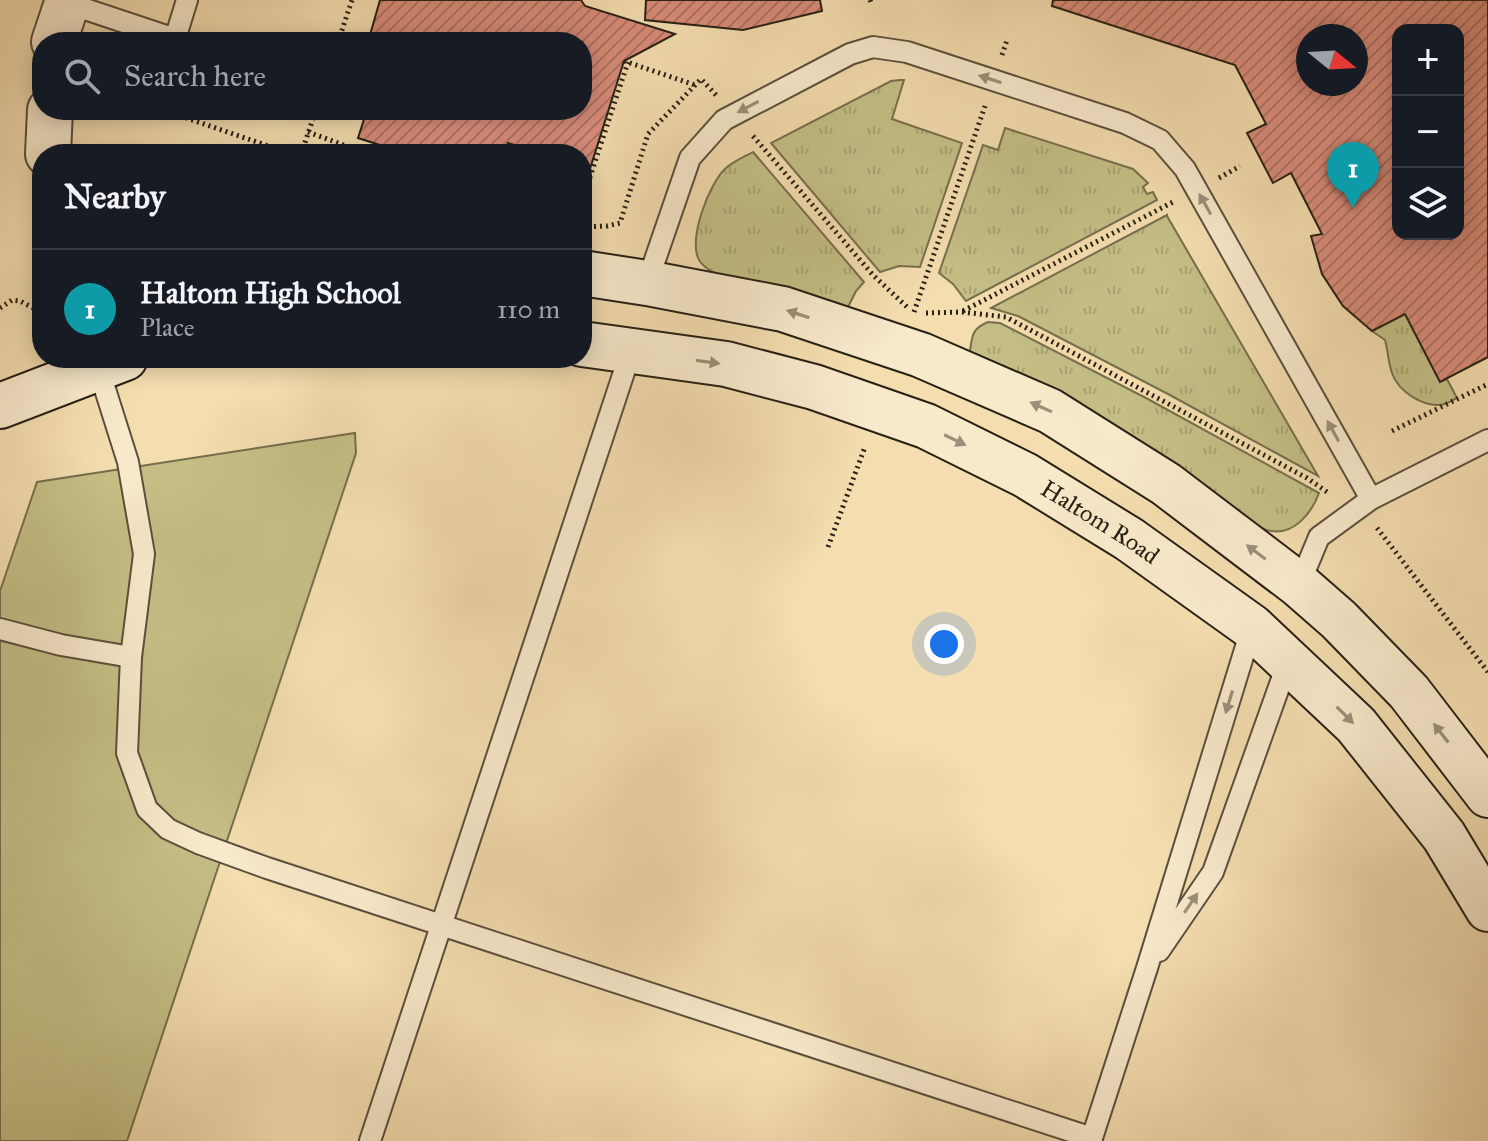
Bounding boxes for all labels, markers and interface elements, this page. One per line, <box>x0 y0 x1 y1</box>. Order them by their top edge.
north arrow <box>1296 24 1368 96</box>
map controls <box>1392 24 1464 240</box>
button: + <box>1392 24 1464 96</box>
search box <box>32 32 592 120</box>
icon: search <box>60 54 104 98</box>
text: Search here <box>124 58 266 94</box>
one-way arrow <box>977 72 1001 85</box>
button: − <box>1392 96 1464 168</box>
one-way arrow <box>737 100 760 113</box>
pin: 1 <box>1327 142 1379 208</box>
button: layers <box>1392 168 1464 240</box>
text: Nearby <box>64 176 166 217</box>
one-way arrow <box>1198 193 1212 215</box>
text: Haltom High School <box>140 275 401 311</box>
text: 1 <box>85 293 95 325</box>
text: 110 m <box>497 293 560 325</box>
one-way arrow <box>786 307 810 320</box>
text: Place <box>140 311 195 343</box>
one-way arrow <box>696 356 721 369</box>
one-way arrow <box>1029 400 1052 414</box>
one-way arrow <box>1326 419 1340 442</box>
one-way arrow <box>944 434 967 447</box>
street label: Haltom Road <box>1035 473 1165 571</box>
one-way arrow <box>1246 545 1266 561</box>
your location <box>924 624 964 664</box>
one-way arrow <box>1222 690 1235 714</box>
one-way arrow <box>1335 705 1354 724</box>
one-way arrow <box>1433 723 1449 743</box>
one-way arrow <box>1184 893 1199 914</box>

